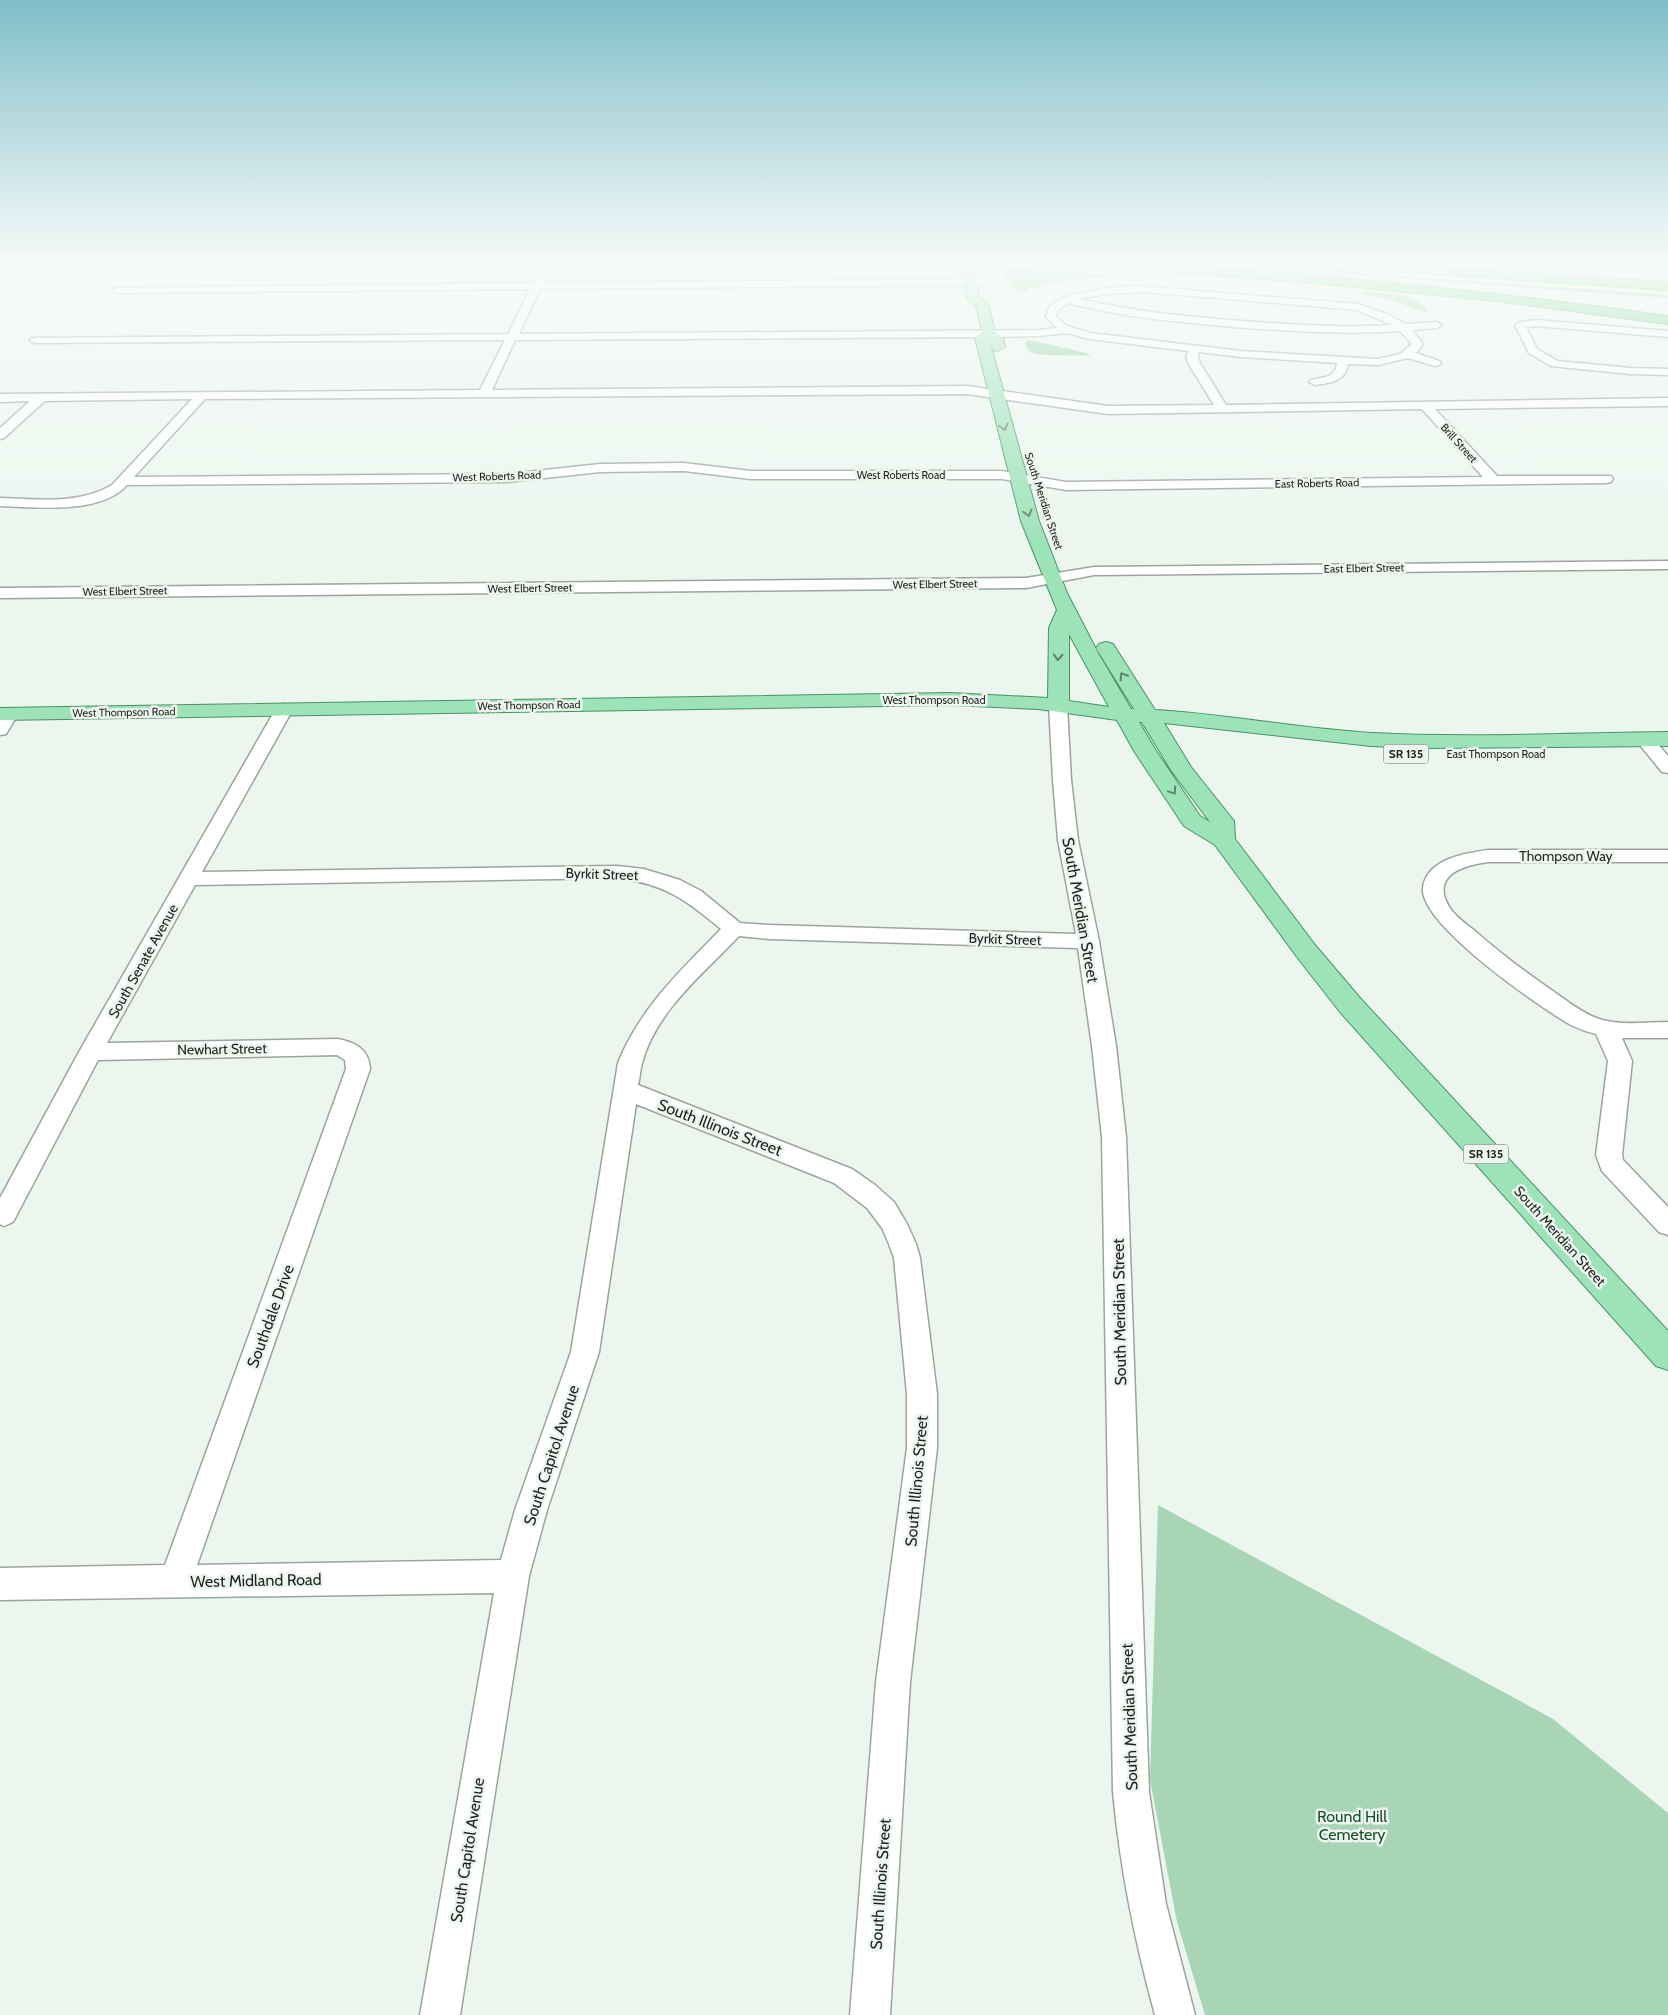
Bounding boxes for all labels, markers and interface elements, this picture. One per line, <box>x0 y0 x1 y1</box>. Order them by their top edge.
street label: Brill Street <box>1438 420 1481 466</box>
one-way arrow <box>998 422 1009 431</box>
street label: South Meridian Street <box>1022 451 1066 552</box>
street label: West Roberts Road <box>452 467 542 485</box>
street label: West Roberts Road <box>857 468 945 482</box>
street label: East Roberts Road <box>1275 475 1359 491</box>
one-way arrow <box>1022 509 1033 517</box>
street label: East Elbert Street <box>1324 560 1405 576</box>
street label: West Elbert Street <box>893 576 978 592</box>
street label: West Elbert Street <box>488 580 573 596</box>
street label: West Elbert Street <box>83 583 168 599</box>
one-way arrow <box>1053 654 1064 662</box>
one-way arrow <box>1119 672 1129 681</box>
street label: West Thompson Road <box>882 693 986 707</box>
street label: West Thompson Road <box>477 697 581 713</box>
street label: West Thompson Road <box>72 704 176 720</box>
road number: SR 135 <box>1384 744 1428 764</box>
street label: East Thompson Road <box>1447 747 1545 761</box>
one-way arrow <box>1166 786 1176 795</box>
street label: South Meridian Street <box>1058 836 1103 985</box>
street label: Thompson Way <box>1519 847 1613 865</box>
street label: Byrkit Street <box>565 864 639 884</box>
street label: South Senate Avenue <box>104 901 182 1021</box>
street label: Byrkit Street <box>968 929 1042 949</box>
street label: Newhart Street <box>177 1039 267 1059</box>
street label: South Illinois Street <box>655 1095 785 1160</box>
road number: SR 135 <box>1464 1144 1508 1164</box>
street label: South Meridian Street <box>1510 1182 1610 1290</box>
street label: South Meridian Street <box>1109 1238 1130 1386</box>
street label: Southdale Drive <box>243 1262 298 1370</box>
street label: South Capitol Avenue <box>520 1383 583 1528</box>
street label: South Illinois Street <box>901 1414 932 1547</box>
street label: West Midland Road <box>190 1570 322 1591</box>
street label: South Meridian Street <box>1117 1642 1142 1791</box>
street label: South Capitol Avenue <box>447 1776 488 1924</box>
park label: Round Hill Cemetery <box>1317 1807 1387 1844</box>
street label: South Illinois Street <box>866 1817 895 1950</box>

